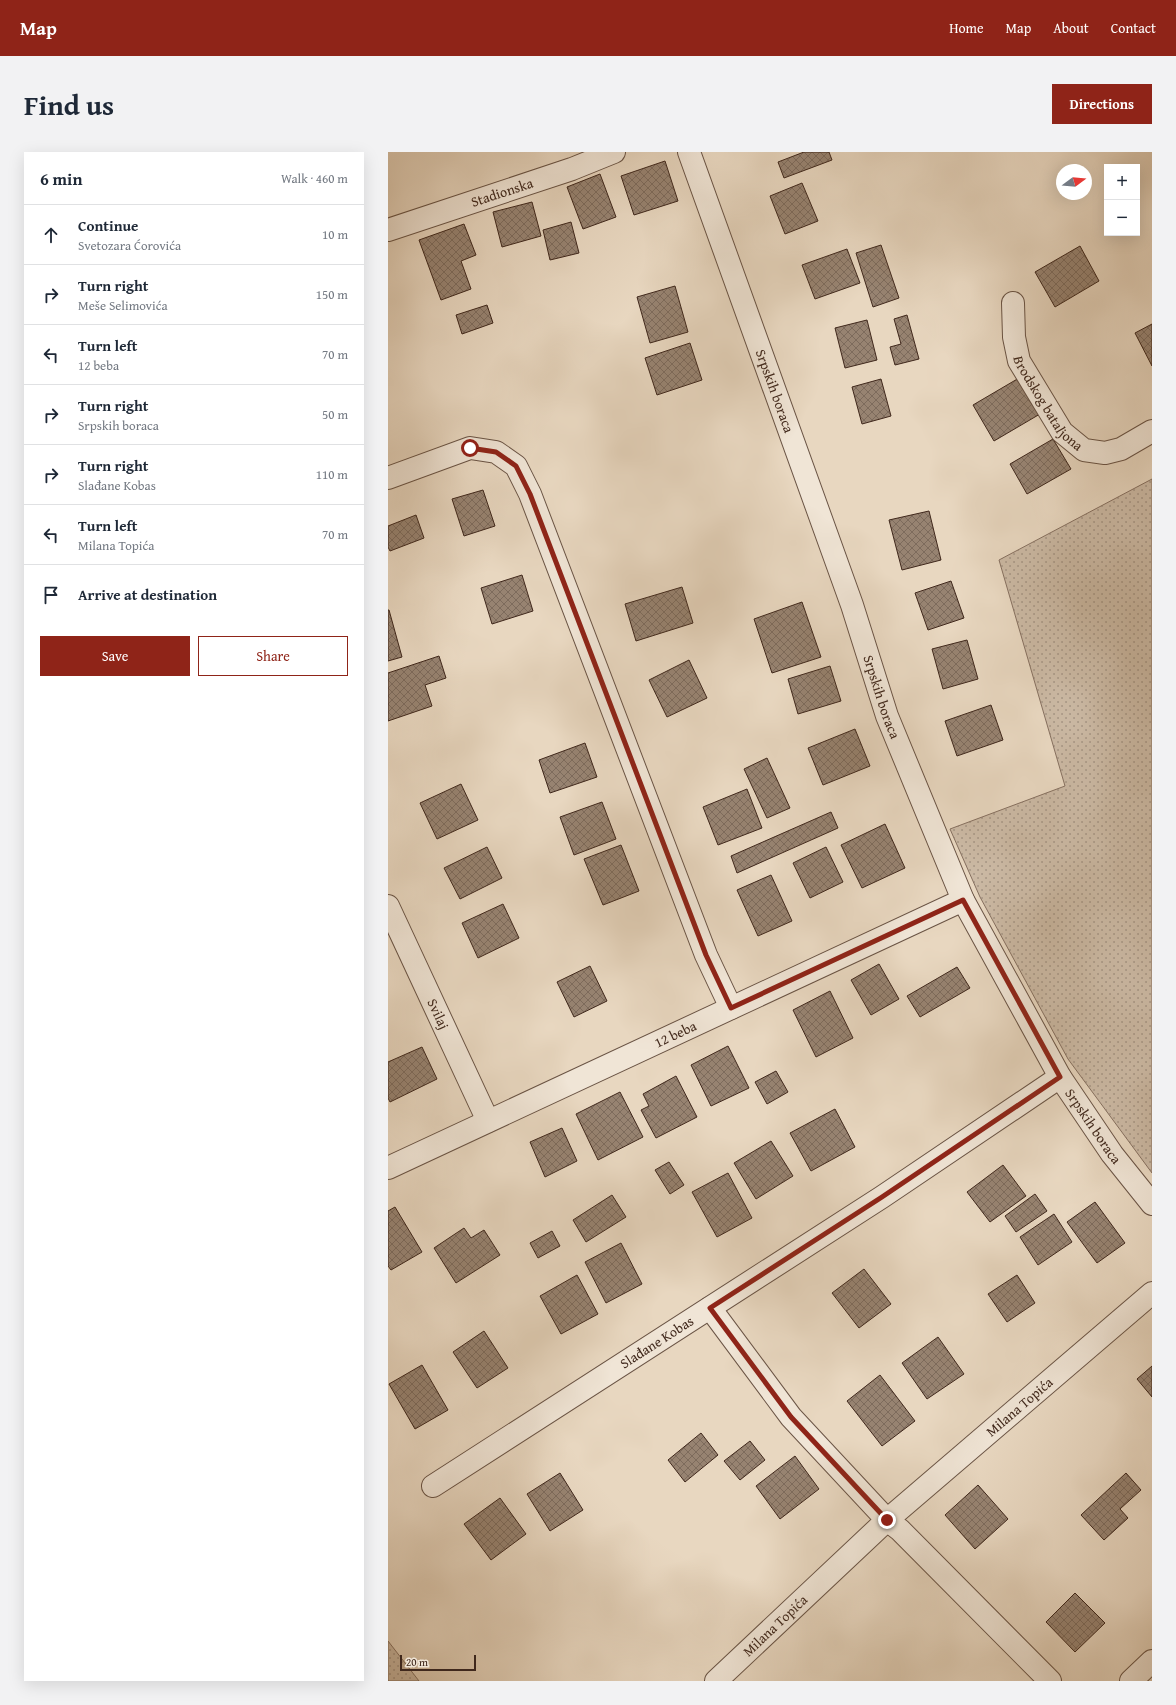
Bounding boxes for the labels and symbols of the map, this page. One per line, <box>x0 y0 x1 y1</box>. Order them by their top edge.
north arrow <box>1056 164 1092 200</box>
street label: Stadionska <box>468 173 536 212</box>
street label: Srpskih boraca <box>751 347 799 436</box>
street label: Brodskog bataljona <box>1008 354 1088 456</box>
route start <box>461 439 479 457</box>
street label: Srpskih boraca <box>858 652 905 742</box>
street label: Svilaj <box>422 995 454 1033</box>
street label: 12 beba <box>651 1016 700 1053</box>
street label: Srpskih boraca <box>1060 1084 1126 1168</box>
street label: Slađane Kobas <box>616 1311 697 1373</box>
street label: Milana Topića <box>981 1372 1057 1441</box>
route end <box>878 1511 896 1529</box>
street label: Milana Topića <box>738 1590 812 1661</box>
scale bar <box>400 1653 476 1672</box>

